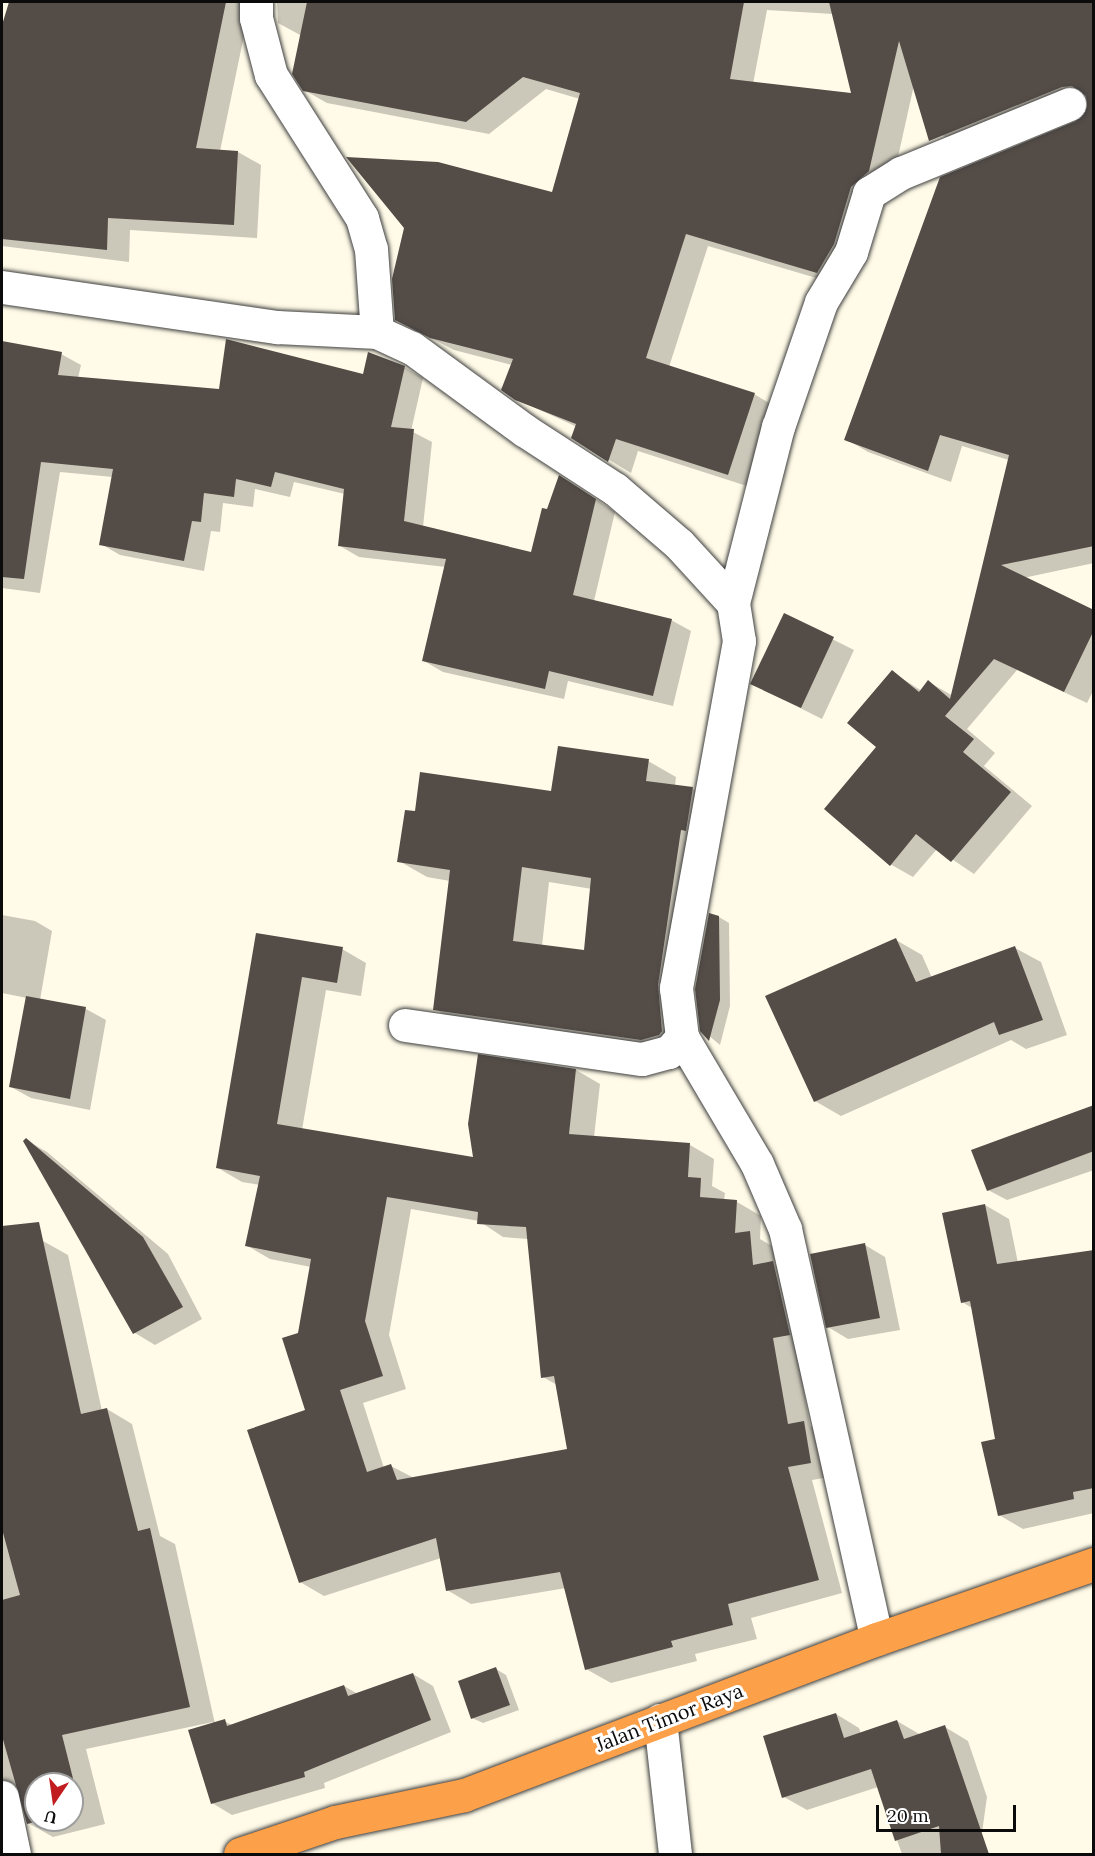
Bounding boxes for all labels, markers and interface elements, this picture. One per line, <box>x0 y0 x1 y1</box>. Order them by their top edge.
street label: Jalan Timor Raya <box>592 1678 746 1756</box>
north arrow <box>24 1772 84 1832</box>
scale bar <box>879 1793 1018 1831</box>
text: 20 m <box>887 1804 929 1827</box>
text: U <box>42 1806 59 1829</box>

